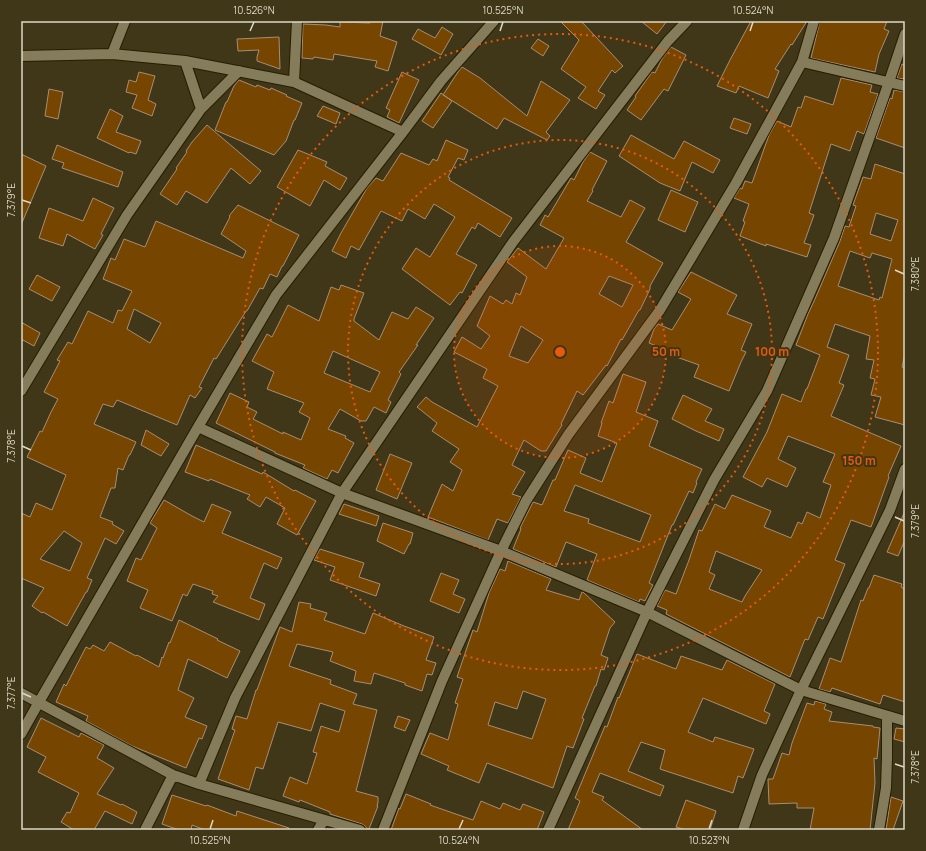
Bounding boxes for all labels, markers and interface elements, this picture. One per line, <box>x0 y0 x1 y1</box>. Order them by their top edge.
text: 10.526°N <box>233 3 275 17</box>
text: 10.525°N <box>483 3 524 17</box>
text: 10.524°N <box>733 3 774 17</box>
text: 7.379°E <box>4 183 18 217</box>
text: 7.380°E <box>908 256 922 291</box>
text: 50 m <box>652 343 680 360</box>
text: 100 m <box>755 343 789 360</box>
centre of rings <box>553 345 567 359</box>
text: 7.378°E <box>4 429 18 463</box>
text: 150 m <box>842 452 876 469</box>
text: 7.379°E <box>908 504 922 538</box>
text: 7.377°E <box>4 676 18 709</box>
text: 7.378°E <box>908 750 922 784</box>
text: 10.525°N <box>190 833 231 847</box>
text: 10.524°N <box>439 833 480 847</box>
text: 10.523°N <box>689 833 729 847</box>

